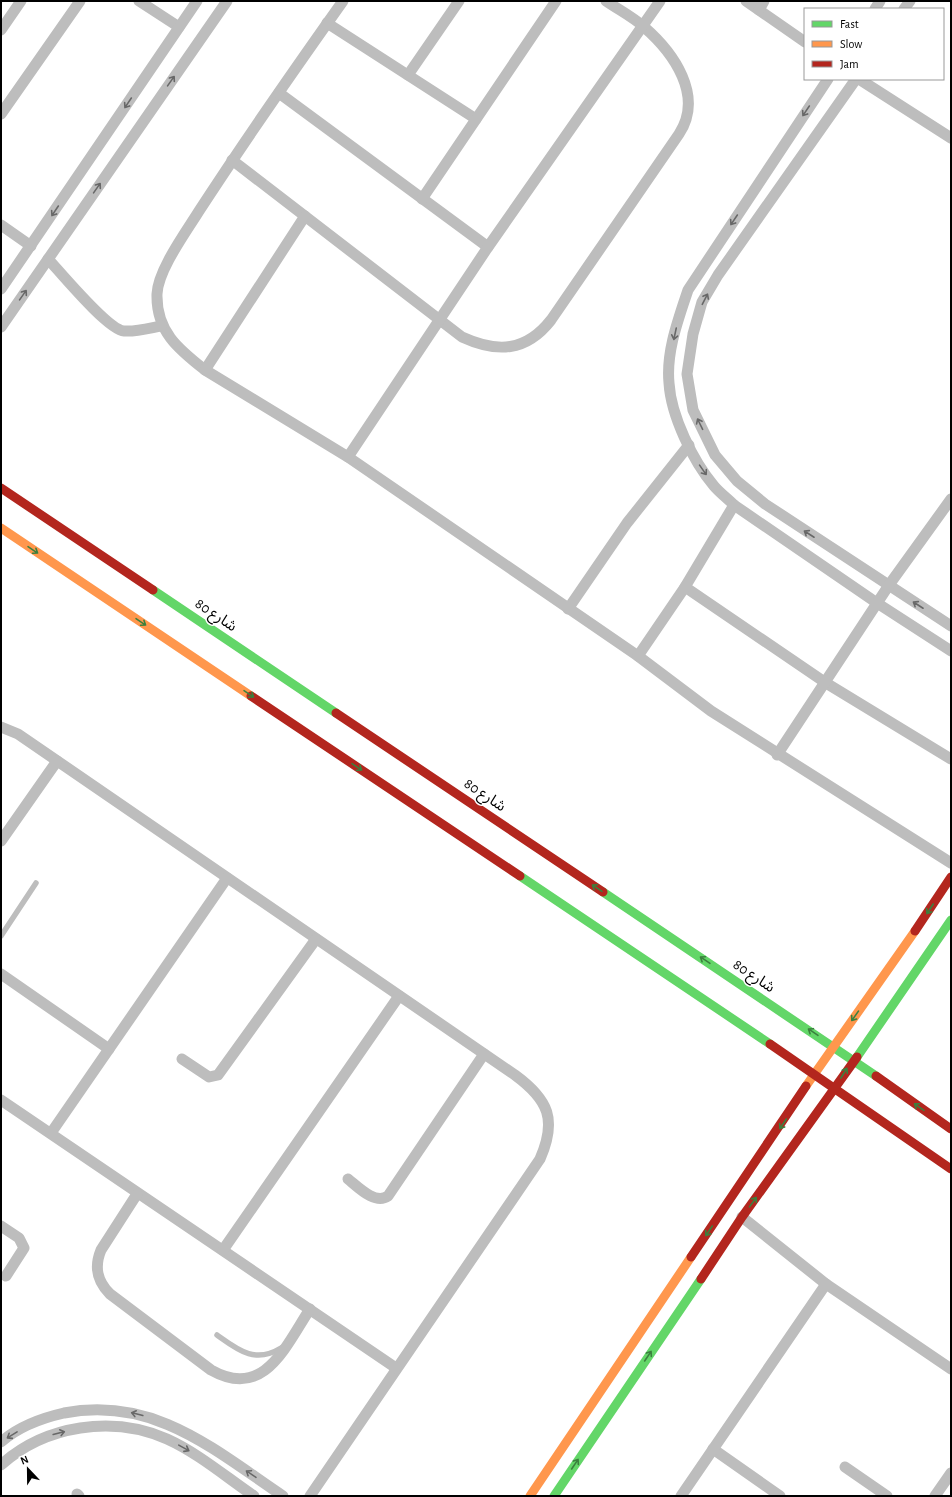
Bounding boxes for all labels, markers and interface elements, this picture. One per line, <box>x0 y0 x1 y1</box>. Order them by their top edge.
legend <box>804 8 944 80</box>
text: Fast <box>840 18 859 30</box>
text: Slow <box>840 38 862 50</box>
text: Jam <box>840 58 859 70</box>
one-way arrow <box>167 76 175 87</box>
one-way arrow <box>124 97 132 108</box>
one-way arrow <box>802 106 810 117</box>
one-way arrow <box>93 183 101 194</box>
one-way arrow <box>51 205 59 216</box>
one-way arrow <box>730 214 738 225</box>
one-way arrow <box>19 290 27 301</box>
one-way arrow <box>701 293 709 305</box>
one-way arrow <box>670 327 678 340</box>
one-way arrow <box>696 419 703 431</box>
one-way arrow <box>699 465 707 476</box>
one-way arrow <box>804 530 815 538</box>
one-way arrow <box>28 545 39 554</box>
street label: شارع 80 <box>190 596 240 638</box>
one-way arrow <box>913 601 924 609</box>
one-way arrow <box>136 618 147 626</box>
one-way arrow <box>243 691 255 699</box>
one-way arrow <box>351 763 362 771</box>
street label: شارع 80 <box>459 776 509 818</box>
one-way arrow <box>591 883 602 892</box>
one-way arrow <box>925 903 933 915</box>
one-way arrow <box>699 956 710 964</box>
street label: شارع 80 <box>728 957 778 999</box>
one-way arrow <box>851 1010 859 1021</box>
one-way arrow <box>807 1028 818 1037</box>
one-way arrow <box>840 1068 848 1079</box>
one-way arrow <box>914 1103 925 1111</box>
one-way arrow <box>778 1118 787 1129</box>
one-way arrow <box>749 1197 757 1208</box>
one-way arrow <box>705 1225 713 1237</box>
one-way arrow <box>644 1351 652 1362</box>
one-way arrow <box>131 1409 144 1417</box>
one-way arrow <box>52 1428 65 1436</box>
one-way arrow <box>6 1431 18 1439</box>
one-way arrow <box>178 1445 190 1453</box>
north arrow <box>8 1449 48 1489</box>
text: N <box>19 1454 30 1467</box>
one-way arrow <box>571 1458 580 1469</box>
one-way arrow <box>246 1470 257 1478</box>

